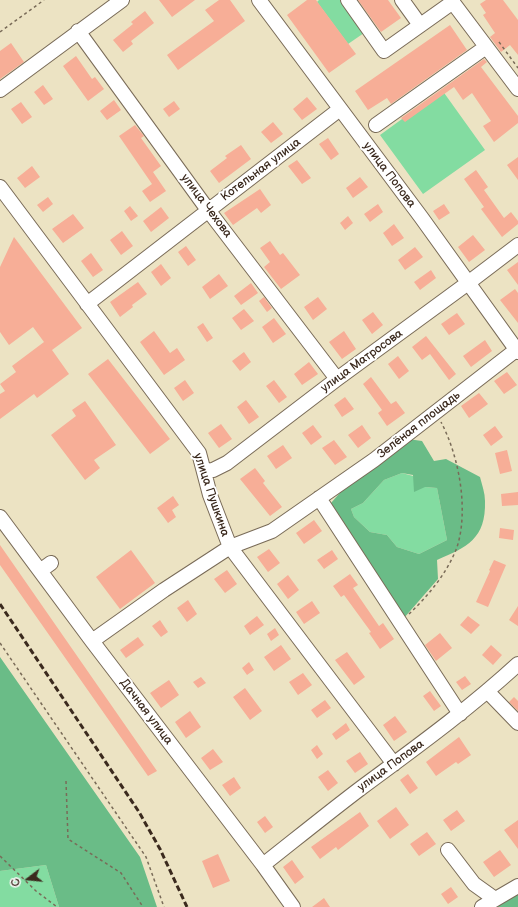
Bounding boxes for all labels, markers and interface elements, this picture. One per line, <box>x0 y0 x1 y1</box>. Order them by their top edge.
street label: Котельная улица <box>218 135 304 205</box>
street label: улица Попова <box>360 139 418 211</box>
street label: улица Чехова <box>177 171 235 241</box>
street label: улица Матросова <box>318 326 406 396</box>
street label: Зелёная площадь <box>375 388 463 462</box>
street label: улица Пушкина <box>190 451 232 539</box>
street label: Дачная улица <box>117 676 175 748</box>
street label: улица Попова <box>355 737 427 795</box>
north arrow <box>8 859 48 899</box>
text: С <box>9 877 23 888</box>

